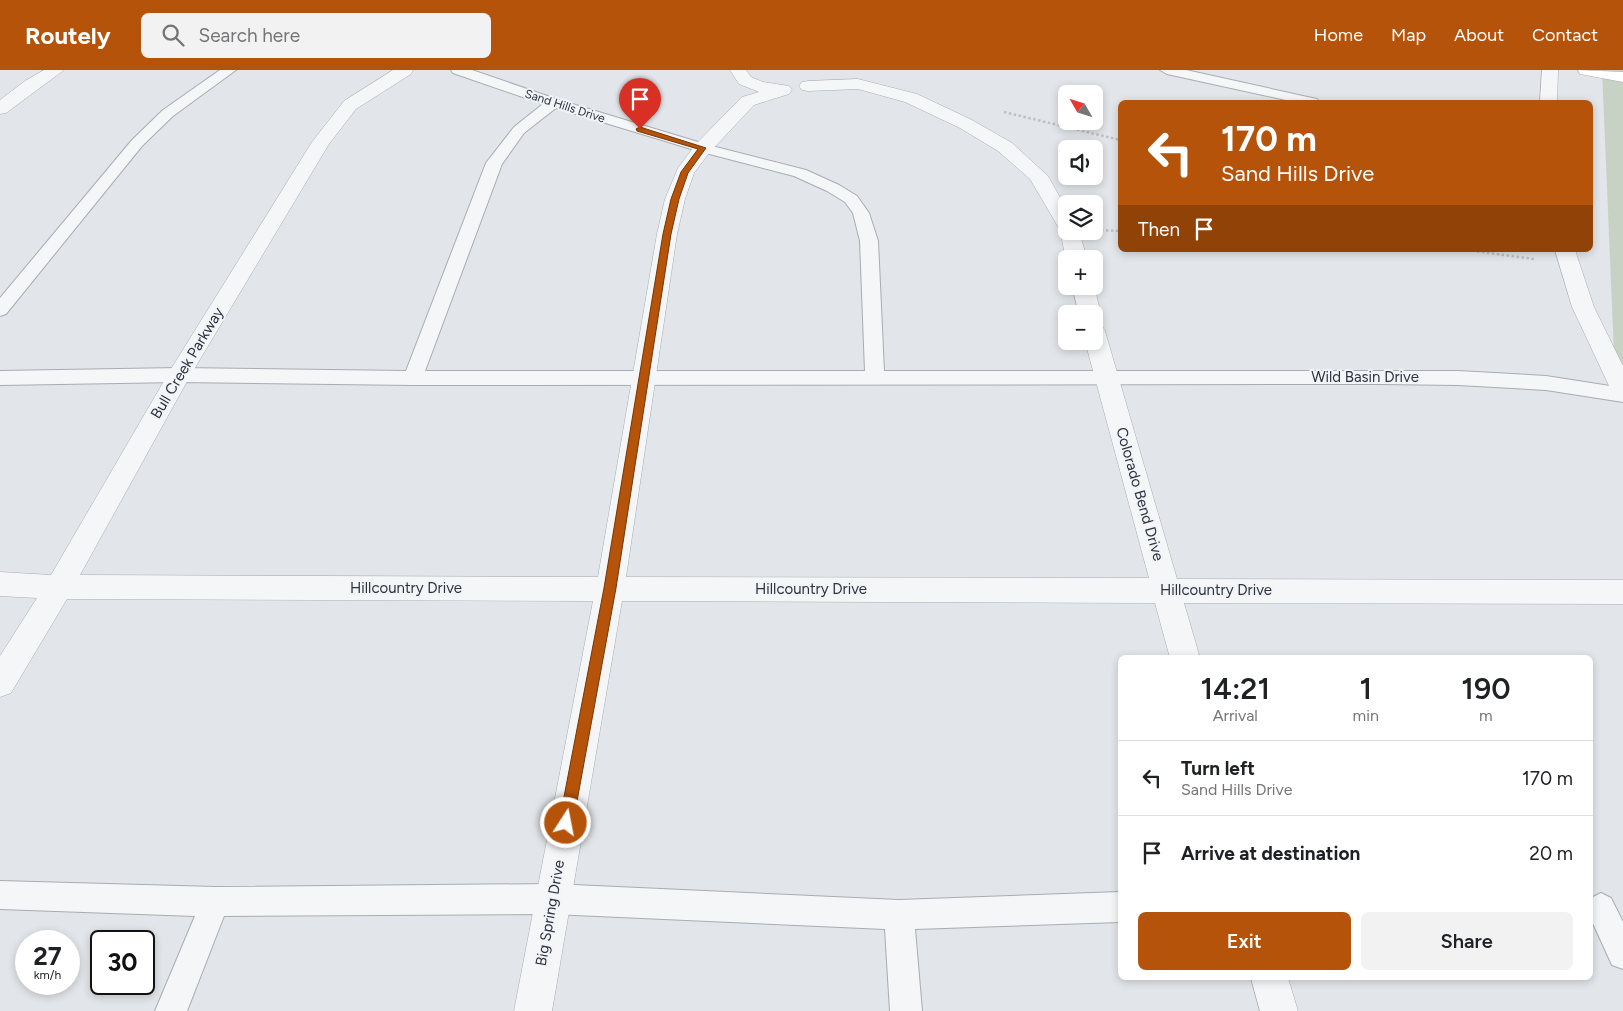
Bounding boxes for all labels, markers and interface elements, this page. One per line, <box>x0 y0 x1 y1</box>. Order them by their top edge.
search box <box>141 13 491 58</box>
text: Routely <box>25 21 111 50</box>
icon: search <box>159 21 187 49</box>
text: Search here <box>199 24 300 47</box>
text: Home <box>1314 24 1363 46</box>
text: Map <box>1391 24 1426 46</box>
text: About <box>1454 24 1504 46</box>
text: Contact <box>1532 24 1598 46</box>
pin <box>619 78 661 129</box>
icon: arrive <box>626 85 654 113</box>
north arrow <box>1058 85 1102 130</box>
map controls <box>1058 85 1103 350</box>
street label: Sand Hills Drive <box>523 86 607 126</box>
text: 170 m <box>1221 118 1317 160</box>
icon: left <box>1138 120 1203 185</box>
button: sound <box>1058 140 1103 185</box>
text: Sand Hills Drive <box>1221 160 1374 187</box>
button: layers <box>1058 195 1103 240</box>
icon: arrive <box>1190 215 1218 243</box>
text: Then <box>1138 218 1180 241</box>
button: + <box>1058 250 1103 295</box>
street label: Bull Creek Parkway <box>147 304 227 422</box>
button: − <box>1058 305 1103 350</box>
street label: Wild Basin Drive <box>1311 368 1419 386</box>
street label: Colorado Bend Drive <box>1112 425 1168 563</box>
street label: Hillcountry Drive <box>350 579 462 597</box>
street label: Hillcountry Drive <box>755 580 867 598</box>
street label: Hillcountry Drive <box>1160 581 1272 599</box>
text: 14:21 <box>1201 670 1270 707</box>
text: 1 <box>1359 670 1372 707</box>
text: 190 <box>1461 670 1510 707</box>
text: Arrival <box>1213 706 1258 725</box>
text: min <box>1353 706 1379 725</box>
text: m <box>1479 706 1493 725</box>
text: Turn left <box>1181 757 1255 780</box>
icon: left <box>1138 764 1166 792</box>
text: 170 m <box>1522 767 1573 790</box>
text: Sand Hills Drive <box>1181 780 1292 799</box>
position arrow <box>539 796 591 848</box>
icon: arrive <box>1138 839 1166 867</box>
text: Arrive at destination <box>1181 842 1360 865</box>
text: 20 m <box>1529 842 1573 865</box>
street label: Big Spring Drive <box>532 859 568 967</box>
button: Exit <box>1138 912 1351 970</box>
button: Share <box>1361 912 1573 970</box>
speed limit sign: 30 <box>90 930 155 995</box>
text: 27 <box>33 941 62 971</box>
text: km/h <box>34 968 61 982</box>

